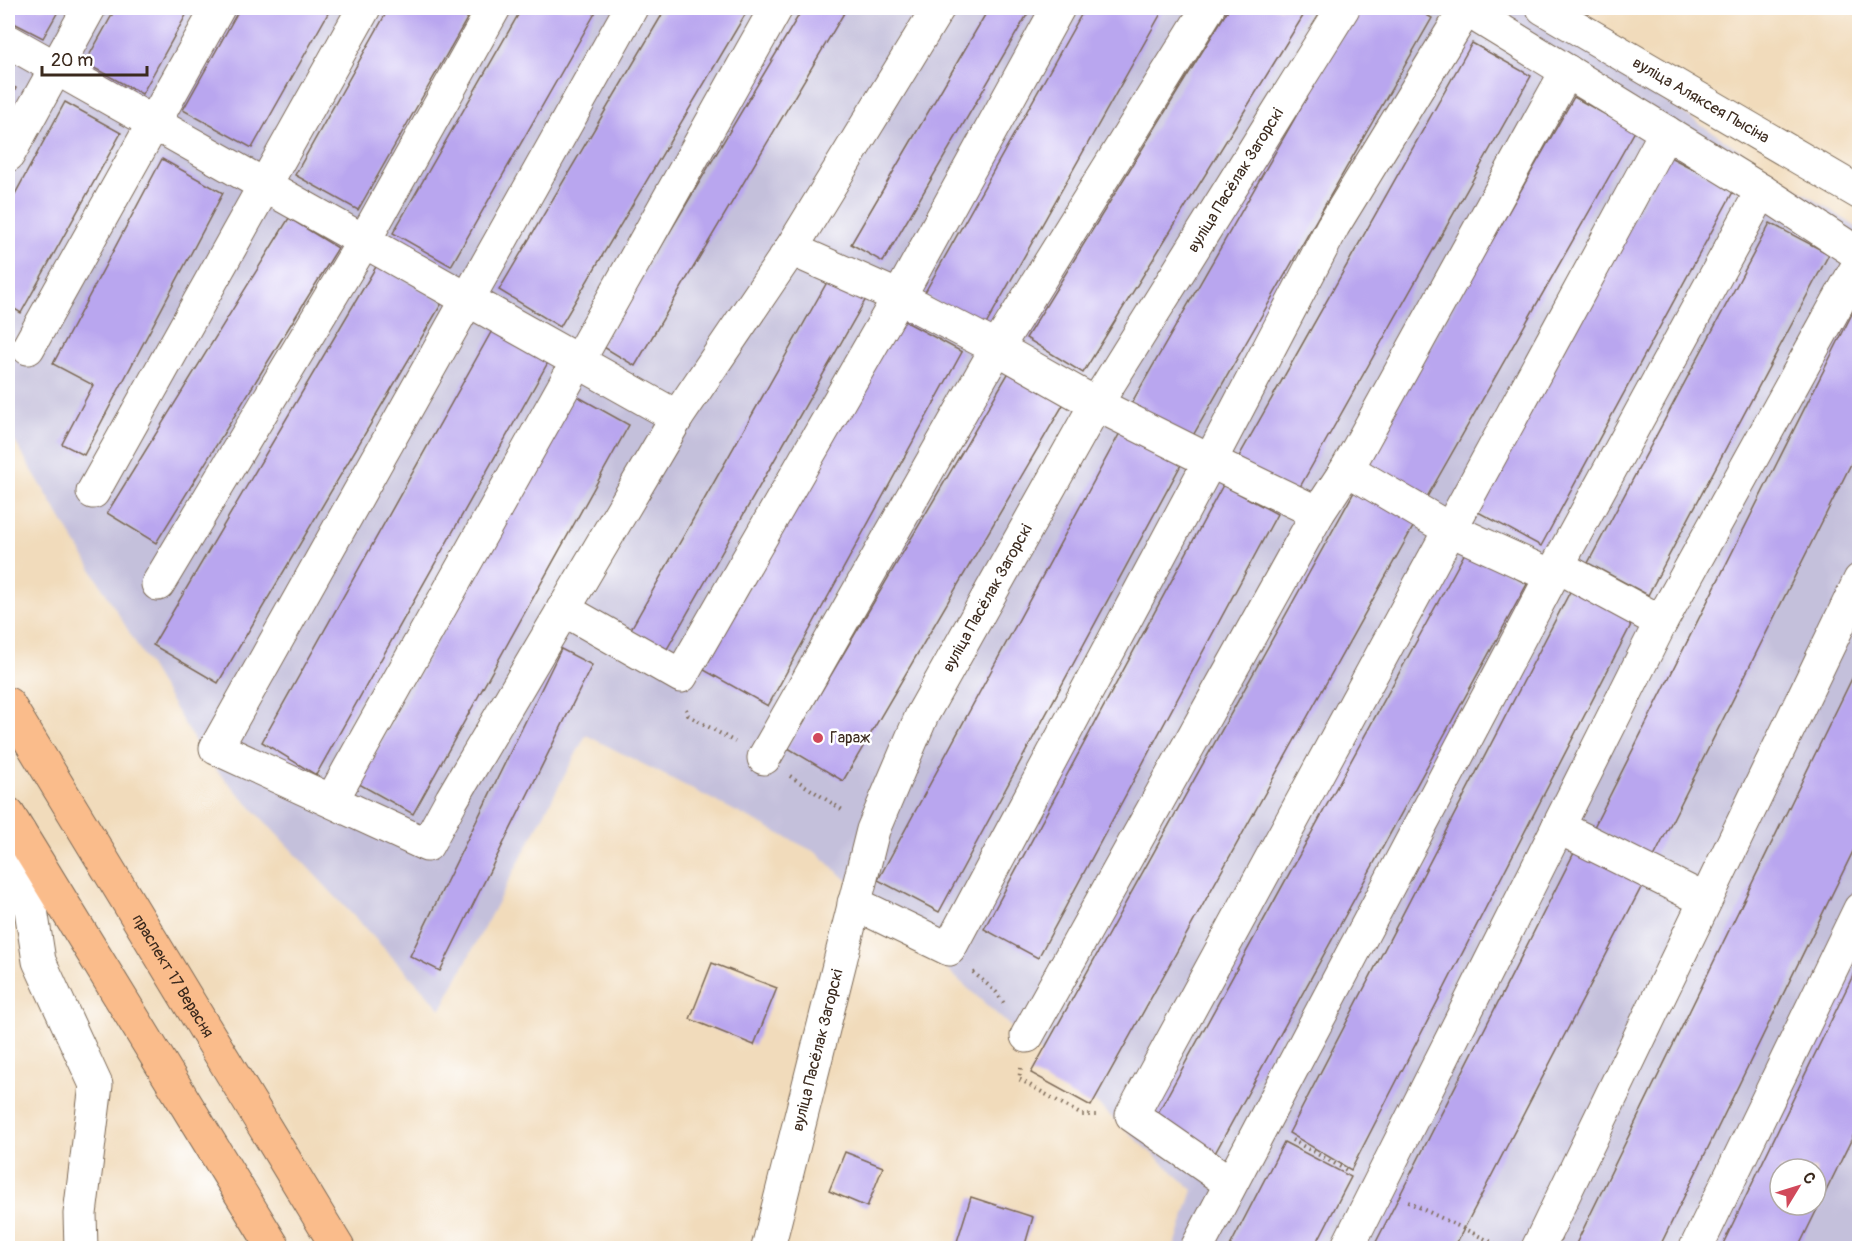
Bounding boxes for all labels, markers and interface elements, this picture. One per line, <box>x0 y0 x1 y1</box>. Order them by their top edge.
scale bar <box>42 39 147 77</box>
text: 20 m <box>51 49 93 72</box>
street label: вуліца Аляксея Пысіна <box>1629 53 1773 148</box>
street label: вуліца Пасёлак Загорскі <box>1183 104 1288 256</box>
street label: вуліца Пасёлак Загорскі <box>938 520 1037 676</box>
place label: Гараж <box>830 728 871 748</box>
marker: Гараж <box>811 731 825 745</box>
street label: праспект 17 Верасня <box>128 910 218 1041</box>
street label: вуліца Пасёлак Загорскі <box>788 967 848 1133</box>
north arrow <box>1768 1157 1828 1217</box>
text: С <box>1798 1168 1820 1189</box>

